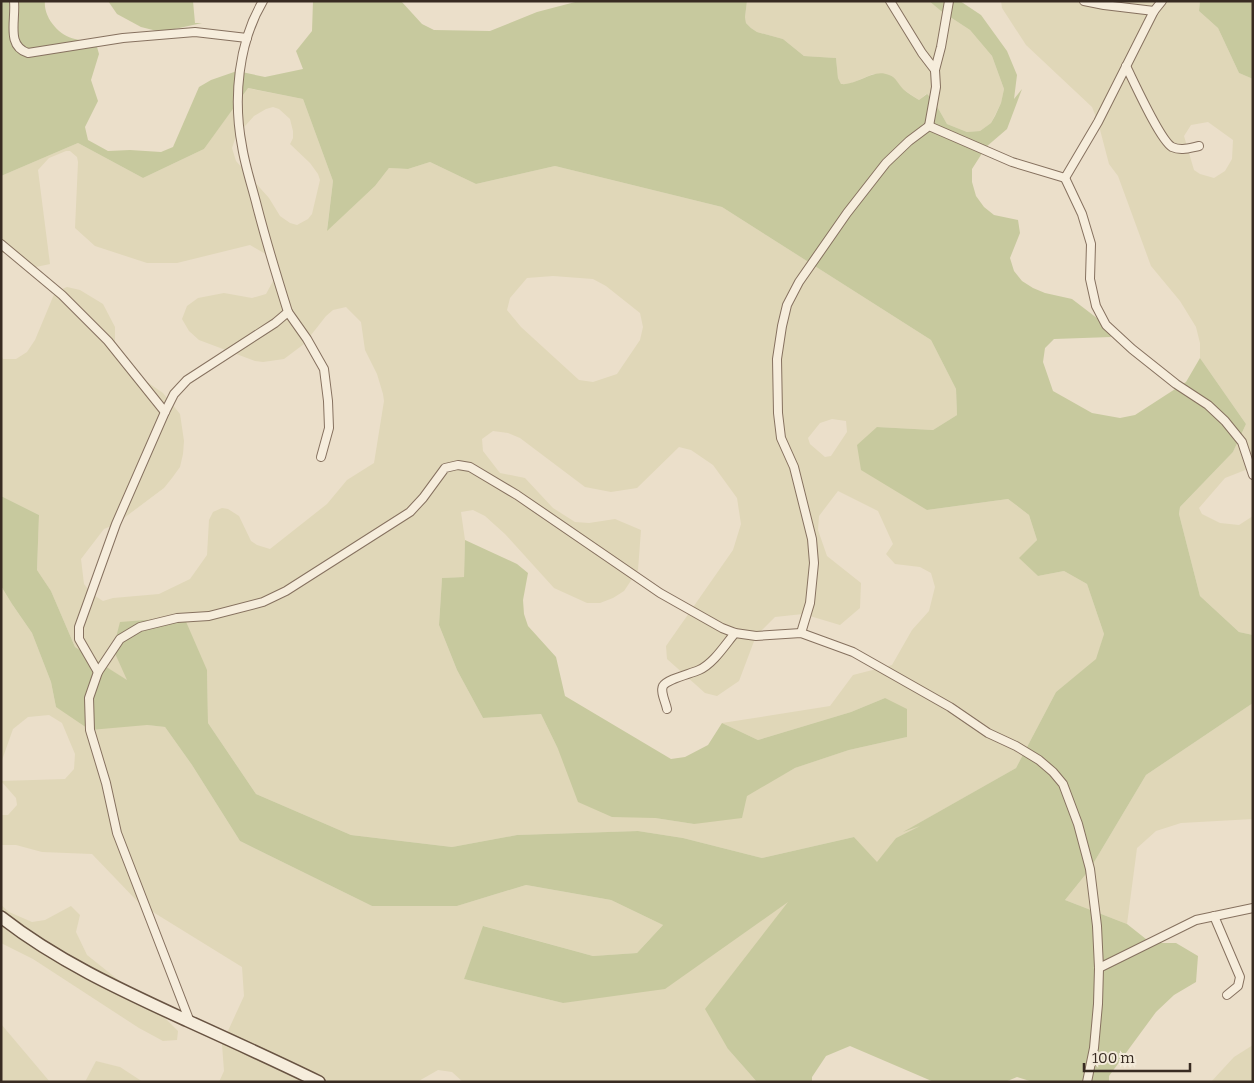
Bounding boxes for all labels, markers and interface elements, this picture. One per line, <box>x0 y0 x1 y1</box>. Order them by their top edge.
scale bar <box>1084 1040 1190 1072</box>
text: 100 m <box>1092 1049 1135 1067</box>

